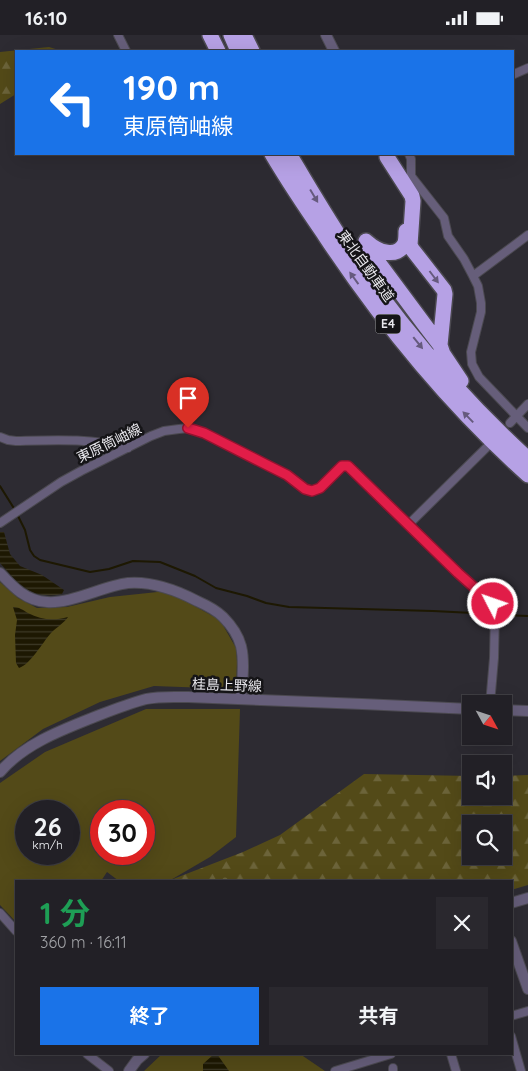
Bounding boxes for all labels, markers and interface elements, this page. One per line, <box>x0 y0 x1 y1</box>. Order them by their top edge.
text: 16:10 <box>25 6 67 30</box>
text: 190 m <box>123 65 220 109</box>
icon: left <box>40 70 105 135</box>
text: 東原筒岫線 <box>123 112 233 140</box>
one-way arrow <box>310 189 319 202</box>
street label: 東北自動車道 <box>334 227 398 305</box>
one-way arrow <box>429 270 439 284</box>
one-way arrow <box>348 272 359 285</box>
road number: E4 <box>376 315 400 333</box>
one-way arrow <box>412 336 423 349</box>
pin <box>167 377 209 428</box>
icon: arrive <box>174 384 202 412</box>
one-way arrow <box>462 411 474 423</box>
street label: 東原筒岫線 <box>74 420 144 466</box>
position arrow <box>466 577 518 629</box>
street label: 桂島上野線 <box>192 675 262 695</box>
north arrow <box>462 695 512 745</box>
map controls <box>462 695 512 865</box>
button: sound <box>462 755 512 805</box>
speed limit sign: 30 <box>90 800 155 865</box>
text: 26 <box>33 811 62 842</box>
button: search <box>462 815 512 865</box>
text: km/h <box>32 837 63 852</box>
text: 1 分 <box>40 894 90 932</box>
button: close <box>436 897 488 949</box>
text: 360 m · 16:11 <box>40 932 127 952</box>
button: 終了 <box>40 987 259 1045</box>
button: 共有 <box>269 987 488 1045</box>

